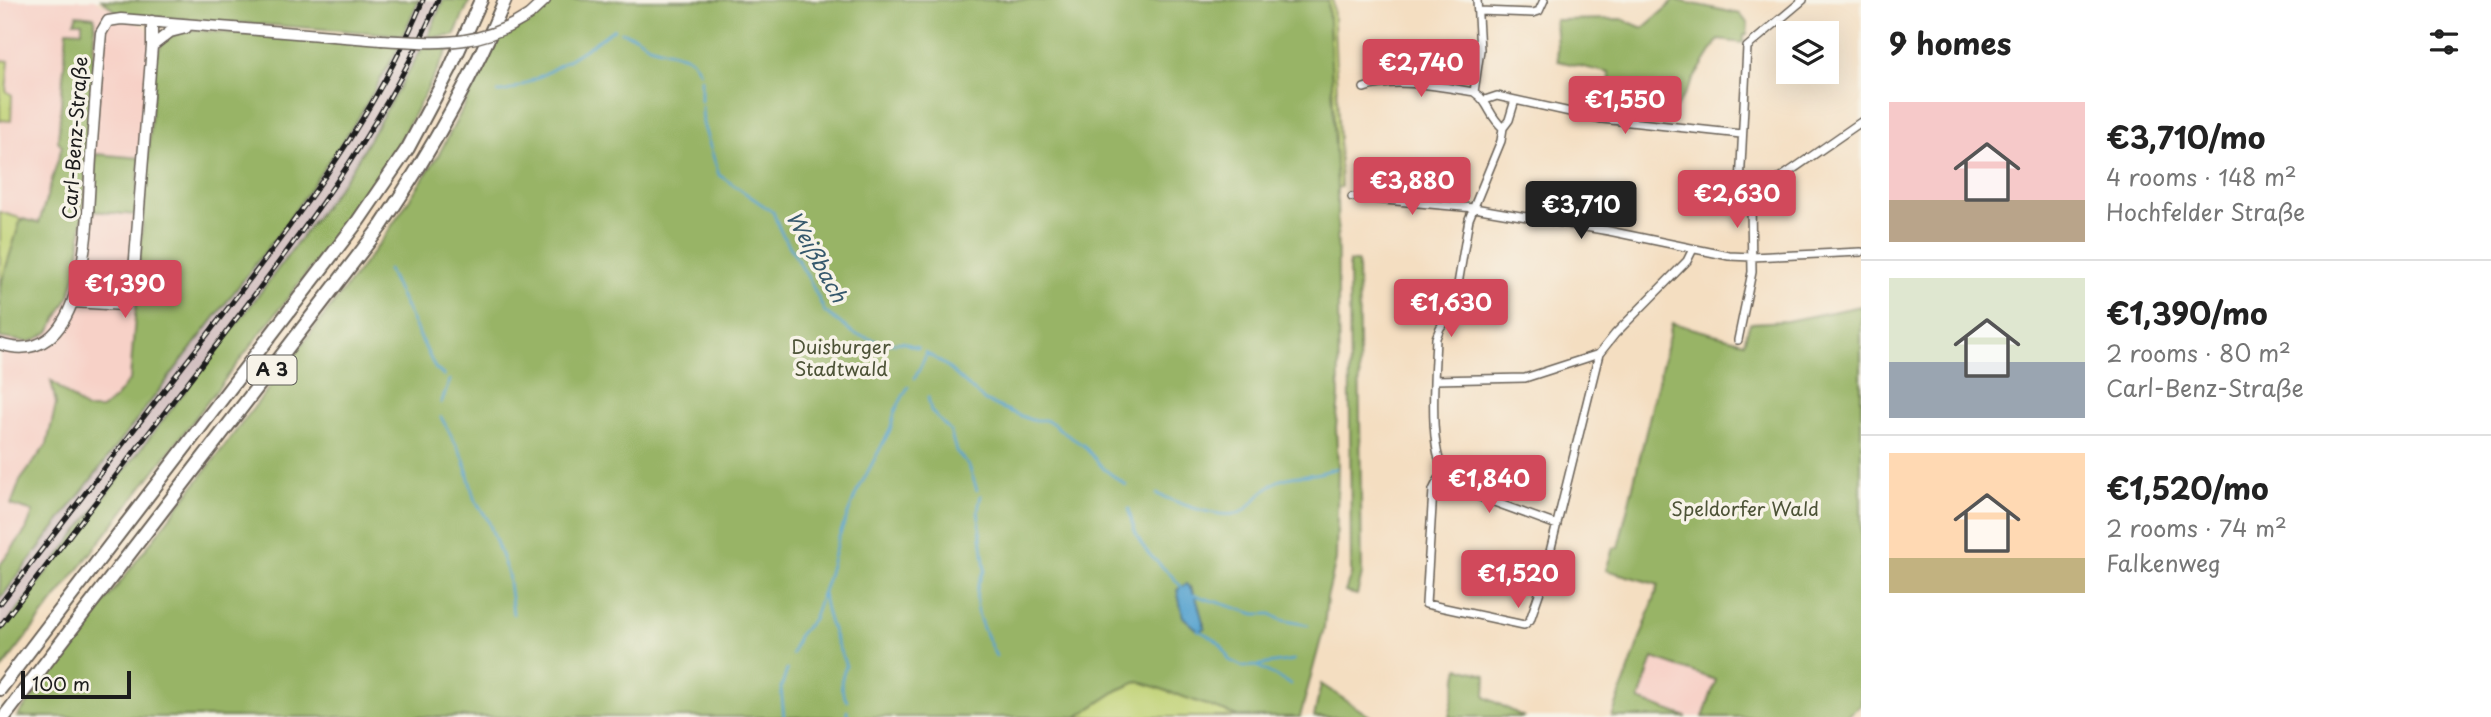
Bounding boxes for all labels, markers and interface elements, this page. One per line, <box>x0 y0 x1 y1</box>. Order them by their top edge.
text: 9 homes <box>1889 20 2011 65</box>
map controls <box>1776 21 1839 84</box>
button: layers <box>1776 21 1839 84</box>
icon: filters <box>2425 23 2463 61</box>
pin: €2,740 <box>1364 40 1478 99</box>
text: €2,740 <box>1379 44 1463 79</box>
street label: Carl-Benz-Straße <box>54 55 94 220</box>
pin: €1,550 <box>1568 76 1682 136</box>
text: €1,550 <box>1585 81 1665 116</box>
text: €3,710/mo <box>2106 114 2265 159</box>
icon: home <box>1945 130 2029 214</box>
pin: €3,880 <box>1355 158 1469 217</box>
text: 4 rooms · 148 m² <box>2106 159 2297 194</box>
text: €3,880 <box>1370 162 1454 197</box>
pin: €2,630 <box>1680 170 1794 230</box>
text: €2,630 <box>1694 175 1780 210</box>
pin: €3,710 <box>1524 182 1638 241</box>
text: €3,710 <box>1541 186 1621 221</box>
text: Hochfelder Straße <box>2106 194 2305 229</box>
water label: Weißbach <box>779 204 856 308</box>
pin: €1,390 <box>68 260 182 320</box>
text: €1,390 <box>85 265 165 300</box>
pin: €1,630 <box>1394 280 1508 339</box>
text: €1,630 <box>1410 284 1492 319</box>
text: €1,390/mo <box>2106 290 2268 335</box>
icon: home <box>1945 306 2029 390</box>
park label: Duisburger Stadtwald <box>791 332 891 382</box>
text: 2 rooms · 80 m² <box>2106 335 2291 370</box>
road number: A 3 <box>247 356 296 384</box>
text: Carl-Benz-Straße <box>2106 370 2304 405</box>
pin: €1,840 <box>1432 456 1546 515</box>
text: €1,840 <box>1448 460 1530 495</box>
text: €1,520/mo <box>2106 465 2269 510</box>
icon: home <box>1945 481 2029 565</box>
park label: Speldorfer Wald <box>1671 494 1819 522</box>
text: 2 rooms · 74 m² <box>2106 510 2287 545</box>
text: Falkenweg <box>2106 545 2221 580</box>
pin: €1,520 <box>1461 550 1575 610</box>
text: €1,520 <box>1477 555 1559 590</box>
scale bar <box>21 668 131 700</box>
text: 100 m <box>32 669 90 697</box>

